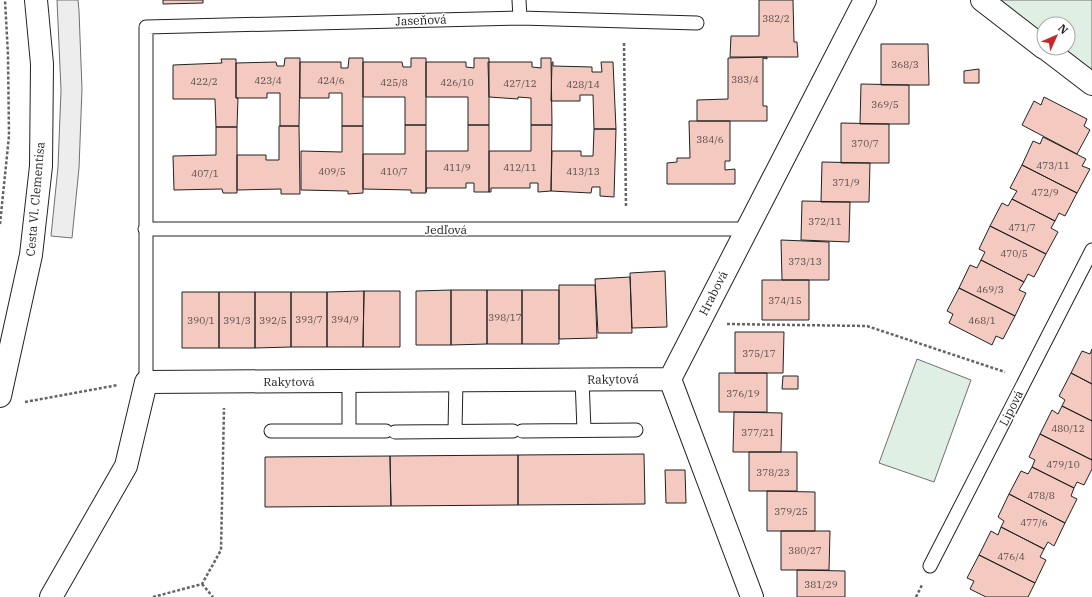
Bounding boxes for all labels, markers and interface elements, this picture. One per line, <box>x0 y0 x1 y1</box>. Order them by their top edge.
street label: Jaseňová <box>395 12 447 28</box>
house number: 382/2 <box>762 12 790 25</box>
north arrow <box>1036 16 1076 56</box>
text: N <box>1055 21 1071 37</box>
house number: 368/3 <box>891 58 919 71</box>
house number: 383/4 <box>731 73 759 86</box>
house number: 423/4 <box>254 74 282 87</box>
house number: 424/6 <box>317 74 345 87</box>
house number: 422/2 <box>190 75 218 88</box>
house number: 425/8 <box>380 76 408 89</box>
house number: 426/10 <box>440 76 474 89</box>
house number: 427/12 <box>503 77 537 90</box>
house number: 428/14 <box>566 78 600 91</box>
house number: 369/5 <box>871 98 899 111</box>
house number: 384/6 <box>696 133 724 146</box>
house number: 370/7 <box>851 137 879 150</box>
street label: Cesta Vl. Clementisa <box>23 141 48 257</box>
house number: 473/11 <box>1036 159 1070 172</box>
house number: 411/9 <box>443 161 471 174</box>
house number: 412/11 <box>503 161 537 174</box>
house number: 409/5 <box>318 165 346 178</box>
house number: 410/7 <box>380 165 408 178</box>
house number: 413/13 <box>566 165 600 178</box>
house number: 407/1 <box>191 167 219 180</box>
house number: 371/9 <box>832 176 860 189</box>
house number: 472/9 <box>1031 186 1059 199</box>
house number: 372/11 <box>808 215 842 228</box>
house number: 471/7 <box>1008 221 1036 234</box>
street label: Jedľová <box>425 222 468 237</box>
house number: 470/5 <box>1000 247 1028 260</box>
house number: 373/13 <box>788 255 822 268</box>
street label: Hrabová <box>695 268 731 318</box>
house number: 469/3 <box>976 283 1004 296</box>
house number: 374/15 <box>768 294 802 307</box>
house number: 398/17 <box>488 311 522 324</box>
house number: 393/7 <box>295 313 323 326</box>
house number: 394/9 <box>331 313 359 326</box>
house number: 390/1 <box>187 314 215 327</box>
house number: 391/3 <box>223 314 251 327</box>
house number: 392/5 <box>259 314 287 327</box>
house number: 468/1 <box>968 314 996 327</box>
house number: 375/17 <box>742 347 776 360</box>
street label: Rakytová <box>587 371 639 387</box>
street label: Rakytová <box>263 374 315 389</box>
house number: 376/19 <box>726 387 760 400</box>
street label: Lipová <box>996 387 1026 428</box>
house number: 480/12 <box>1051 422 1085 435</box>
house number: 377/21 <box>741 426 775 439</box>
house number: 479/10 <box>1046 458 1080 471</box>
house number: 378/23 <box>756 466 790 479</box>
house number: 478/8 <box>1027 489 1055 502</box>
house number: 379/25 <box>774 505 808 518</box>
house number: 477/6 <box>1020 516 1048 529</box>
house number: 380/27 <box>788 544 822 557</box>
house number: 476/4 <box>997 550 1025 563</box>
house number: 381/29 <box>804 578 838 591</box>

